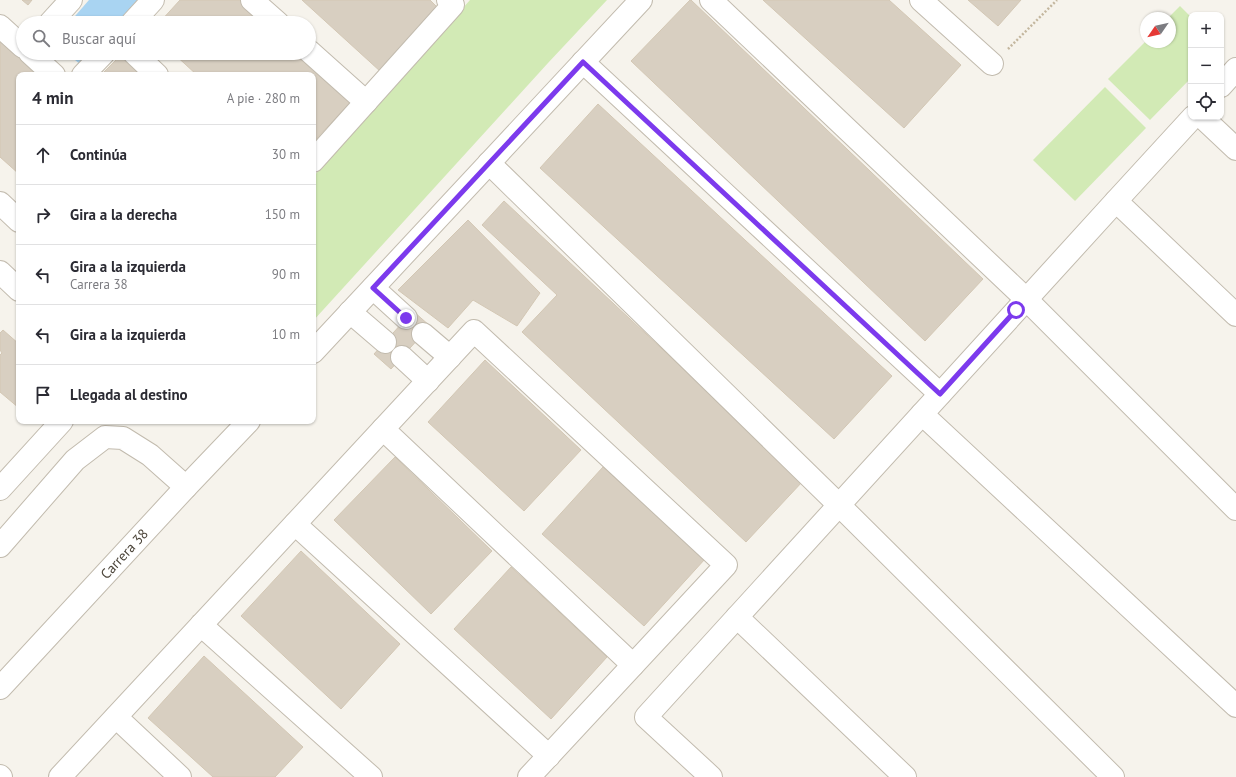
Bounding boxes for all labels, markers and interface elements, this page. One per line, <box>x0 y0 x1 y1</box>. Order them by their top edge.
north arrow <box>1140 12 1176 48</box>
map controls <box>1188 12 1224 120</box>
button: + <box>1188 12 1224 48</box>
search box <box>16 16 316 60</box>
icon: search <box>30 27 52 49</box>
text: Buscar aquí <box>62 29 136 48</box>
button: − <box>1188 48 1224 84</box>
button: locate <box>1188 84 1224 120</box>
text: 4 min <box>32 87 73 109</box>
text: A pie · 280 m <box>227 90 300 107</box>
icon: ahead <box>32 144 54 166</box>
text: Continúa <box>70 145 127 164</box>
text: 30 m <box>272 146 300 163</box>
icon: right <box>32 204 54 226</box>
text: Gira a la derecha <box>70 205 177 224</box>
text: 150 m <box>265 206 300 223</box>
text: Gira a la izquierda <box>70 257 186 276</box>
icon: left <box>32 264 54 286</box>
text: 90 m <box>272 266 300 283</box>
text: Carrera 38 <box>70 276 128 293</box>
route start <box>1007 301 1025 319</box>
route end <box>397 309 415 327</box>
icon: left <box>32 324 54 346</box>
text: Gira a la izquierda <box>70 325 186 344</box>
text: 10 m <box>272 326 300 343</box>
icon: arrive <box>32 384 54 406</box>
text: Llegada al destino <box>70 385 188 404</box>
street label: Carrera 38 <box>97 525 152 583</box>

